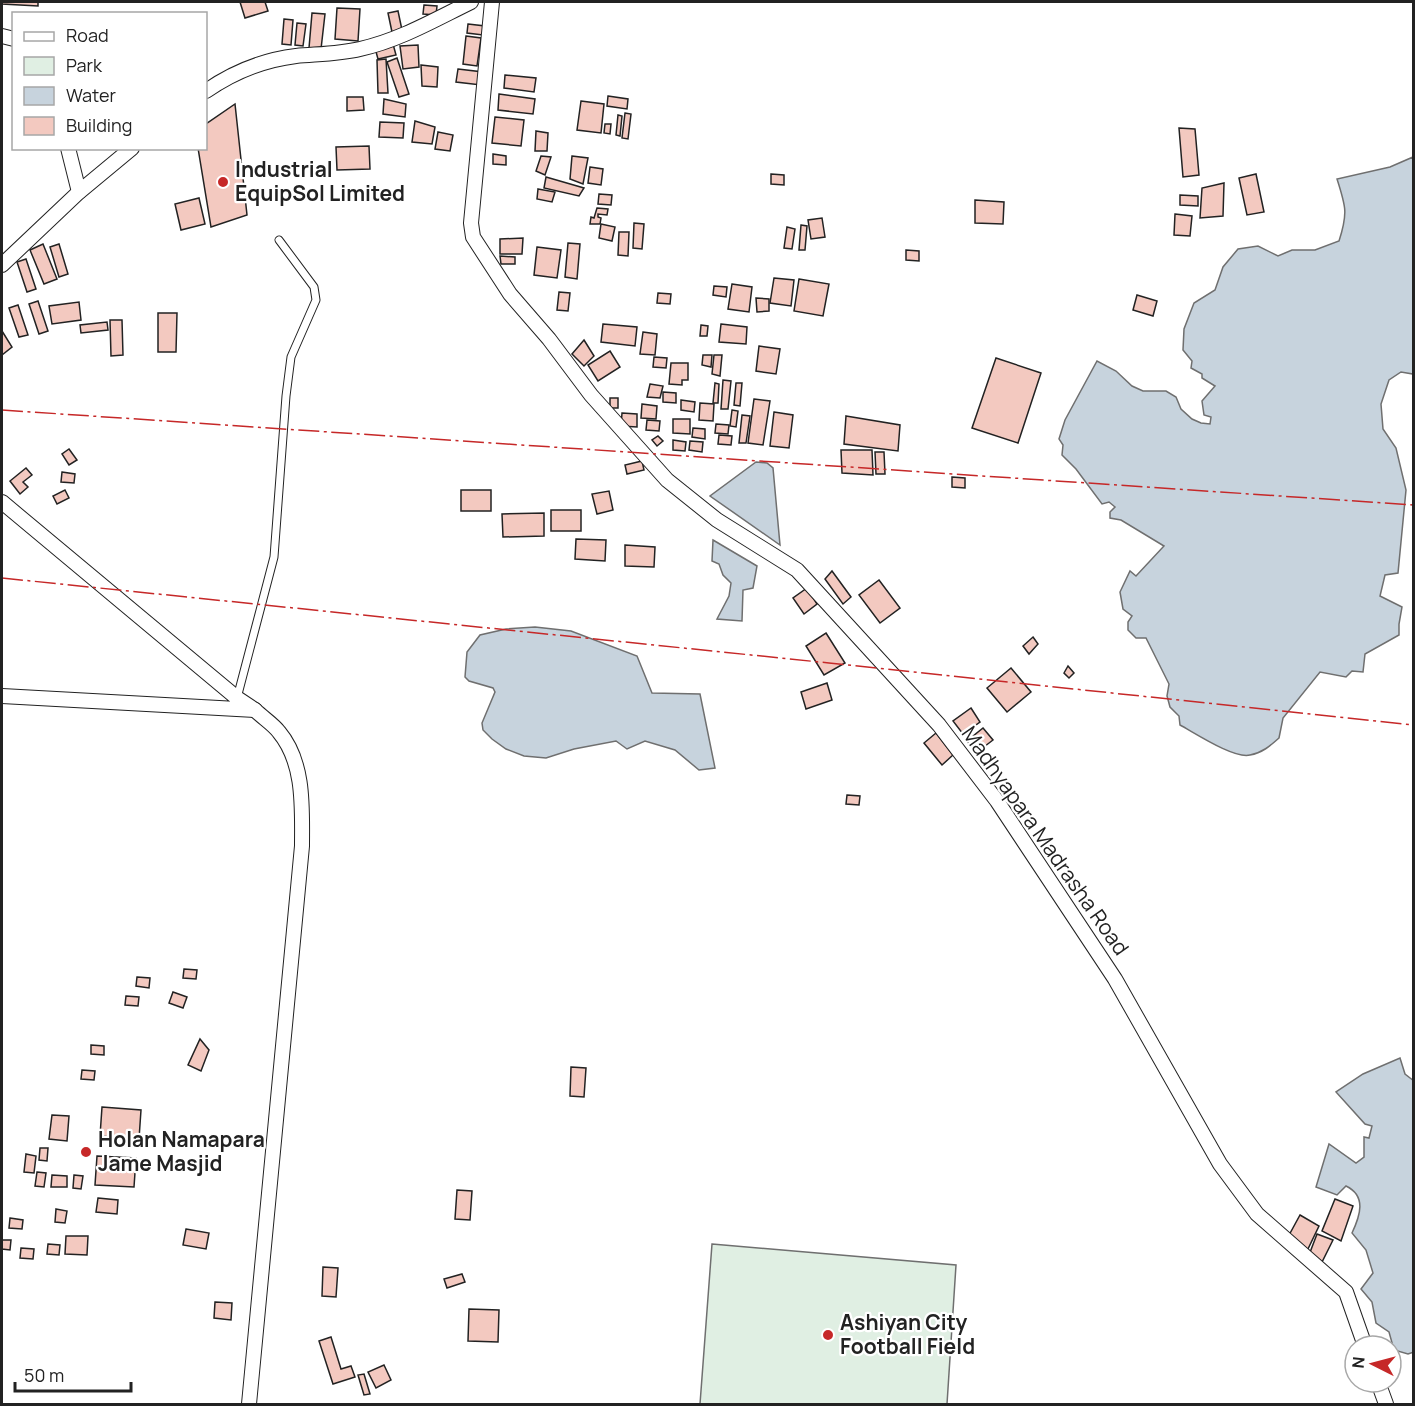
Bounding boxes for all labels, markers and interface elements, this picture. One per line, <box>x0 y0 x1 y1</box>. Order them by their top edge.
legend <box>12 12 207 150</box>
text: Road <box>66 23 109 47</box>
text: Park <box>66 53 103 77</box>
text: Water <box>66 83 116 107</box>
text: Building <box>66 113 132 137</box>
place label: Industrial EquipSol Limited <box>235 155 405 207</box>
marker: Industrial EquipSol Limited <box>216 175 230 189</box>
street label: Madhyapara Madrasha Road <box>956 720 1136 960</box>
place label: Holan Namapara Jame Masjid <box>98 1125 265 1177</box>
marker: Holan Namapara Jame Masjid <box>79 1145 93 1159</box>
place label: Ashiyan City Football Field <box>840 1308 975 1360</box>
marker: Ashiyan City Football Field <box>821 1328 835 1342</box>
north arrow <box>1343 1334 1403 1394</box>
scale bar <box>15 1355 130 1393</box>
text: N <box>1347 1356 1370 1369</box>
text: 50 m <box>24 1363 64 1387</box>

